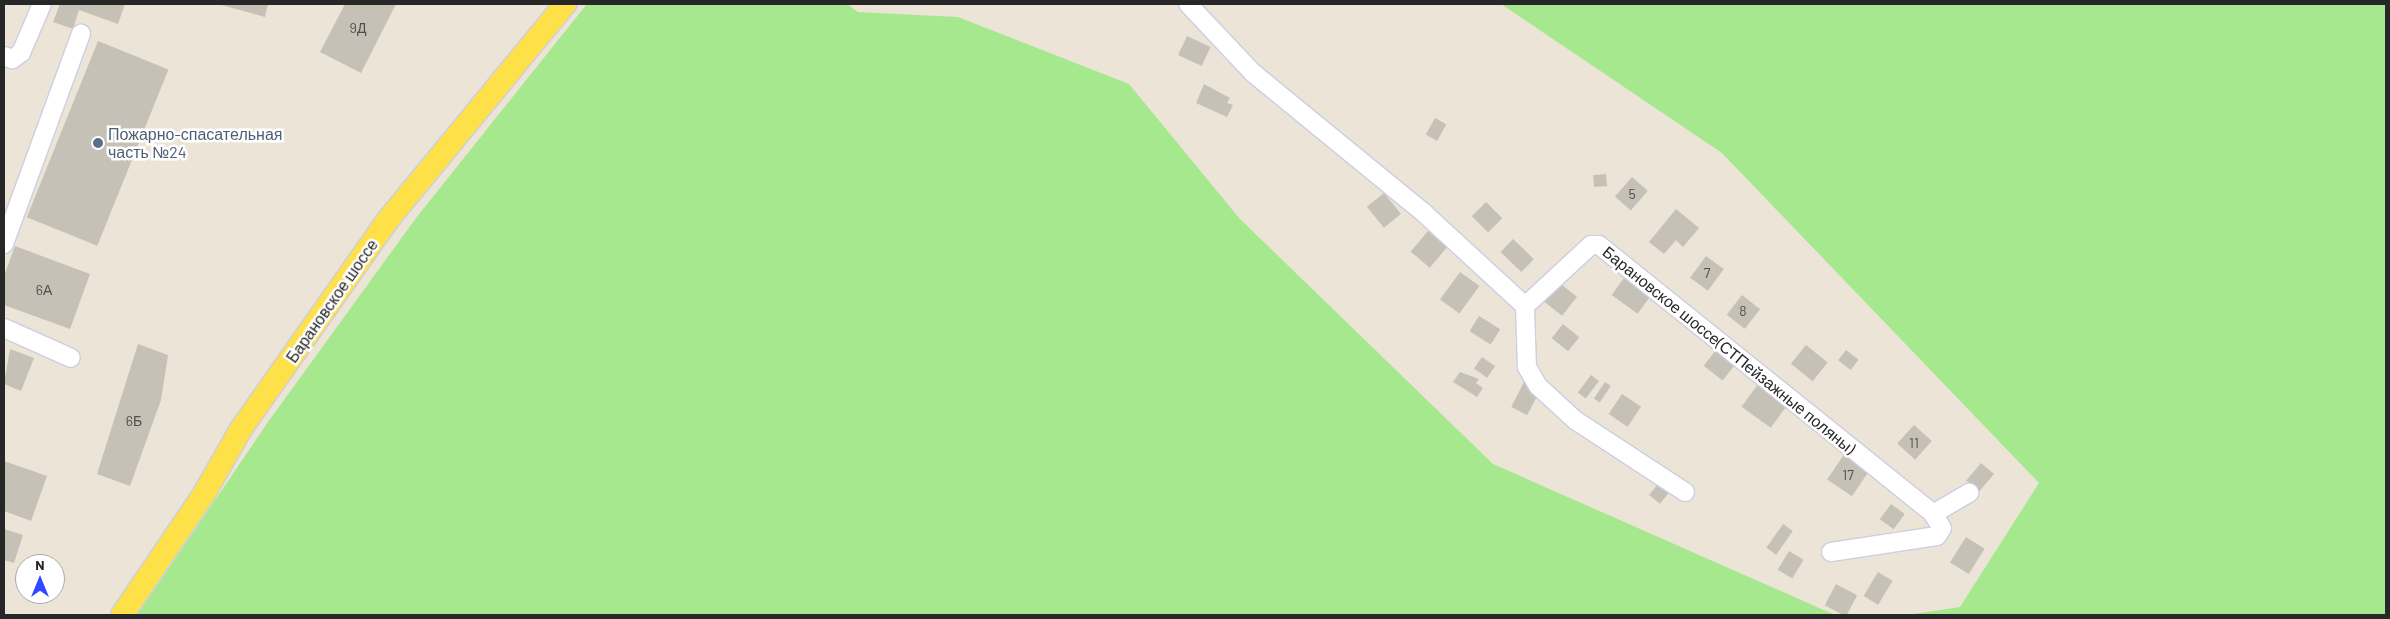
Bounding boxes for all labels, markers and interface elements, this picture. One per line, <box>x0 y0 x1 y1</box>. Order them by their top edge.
house number: 9Д <box>350 20 366 36</box>
place label: Пожарно-спасательная часть №24 <box>108 124 282 162</box>
marker: Пожарно-спасательная часть №24 <box>92 137 104 149</box>
house number: 5 <box>1628 186 1636 202</box>
street label: Барановское шоссе <box>282 236 382 366</box>
street label: Барановское шоссе(СТПейзажные поляны) <box>1599 242 1859 458</box>
house number: 7 <box>1704 265 1710 281</box>
house number: 6А <box>36 282 52 298</box>
house number: 8 <box>1739 303 1747 319</box>
house number: 6Б <box>126 413 142 429</box>
house number: 11 <box>1909 435 1919 451</box>
house number: 17 <box>1842 467 1854 483</box>
north arrow <box>15 554 65 604</box>
text: N <box>35 556 45 573</box>

